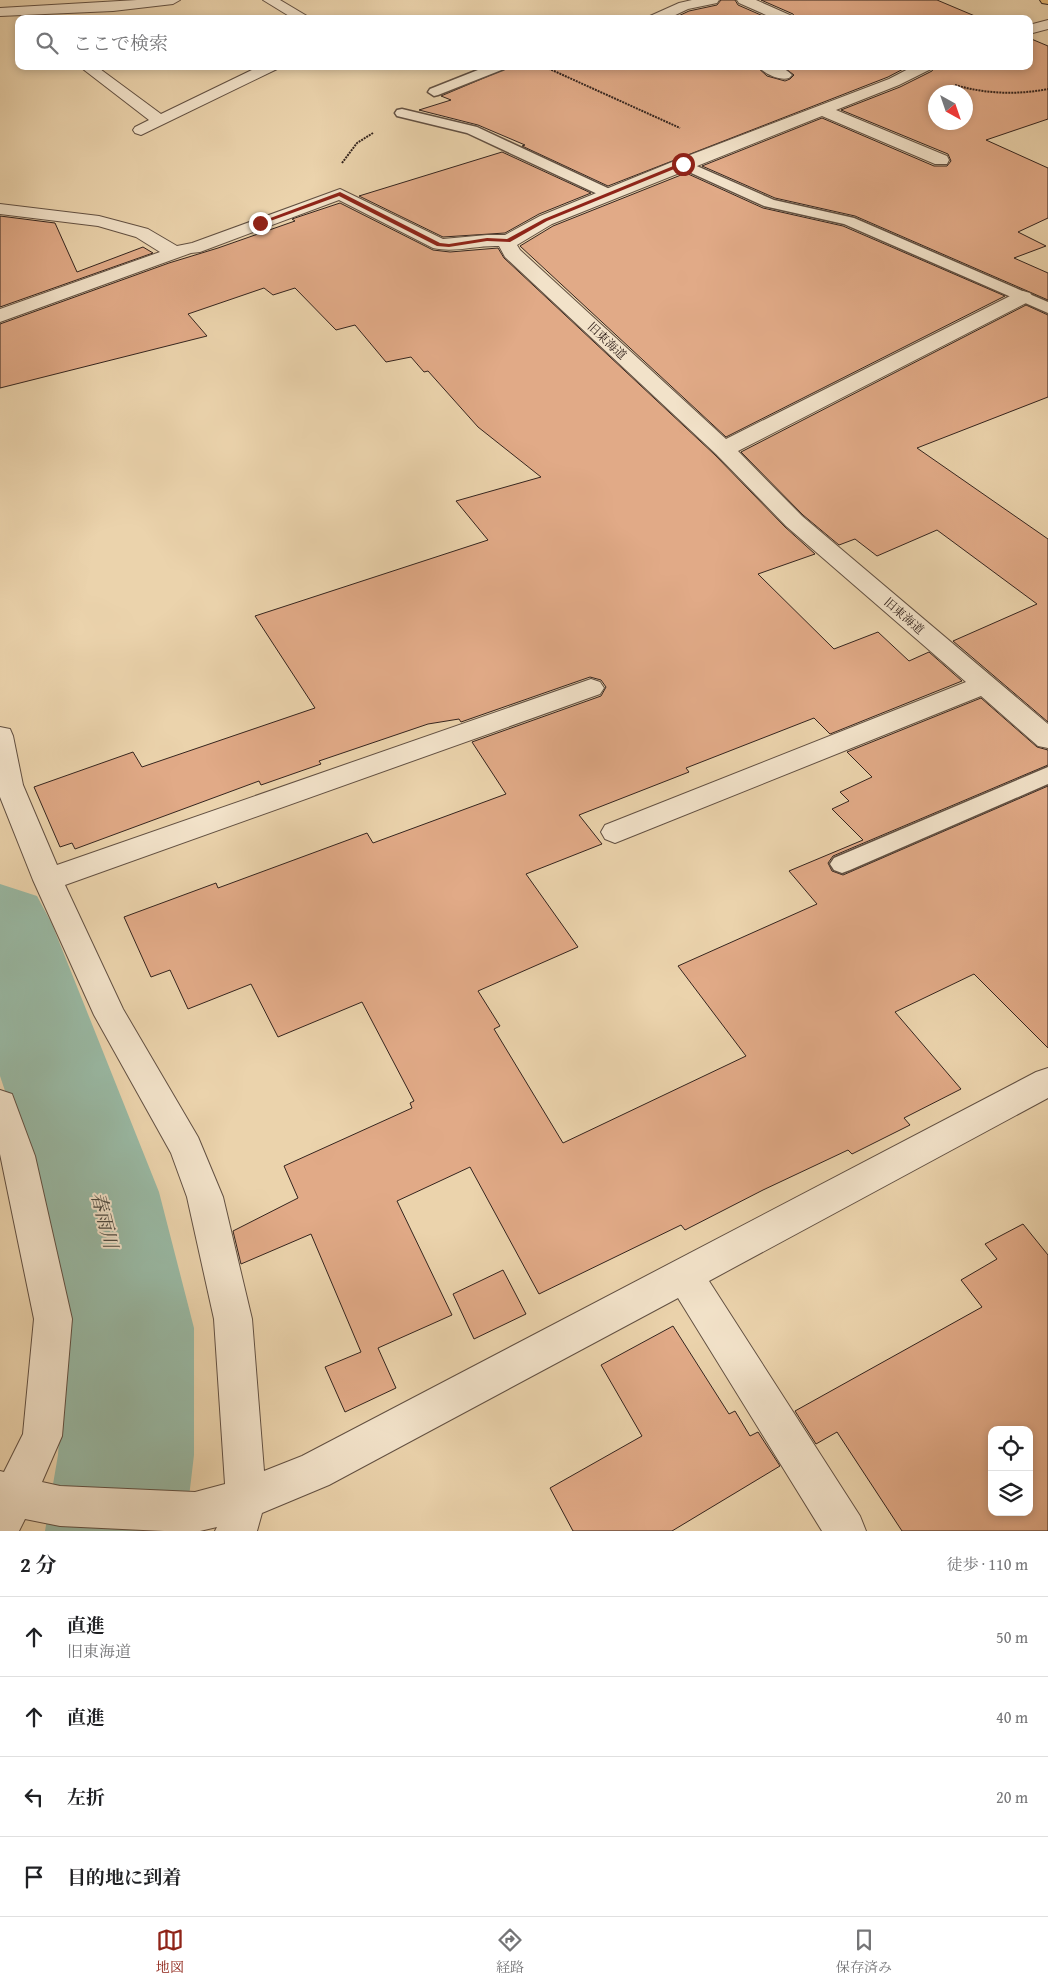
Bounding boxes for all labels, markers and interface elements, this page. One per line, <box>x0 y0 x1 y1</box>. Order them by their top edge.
search box <box>15 15 1033 70</box>
icon: search <box>33 29 61 57</box>
text: ここで検索 <box>73 29 168 57</box>
north arrow <box>928 85 973 130</box>
route start <box>672 153 695 176</box>
route end <box>249 212 272 235</box>
street label: 旧東海道 <box>584 318 631 363</box>
street label: 旧東海道 <box>881 593 928 638</box>
water label: 春雨川 <box>85 1189 126 1253</box>
map controls <box>988 1426 1033 1516</box>
button: locate <box>988 1426 1033 1471</box>
button: layers <box>988 1471 1033 1516</box>
text: 2 分 <box>20 1549 57 1580</box>
text: 徒歩 · 110 m <box>947 1552 1028 1576</box>
text: 直進 <box>67 1611 105 1639</box>
icon: ahead <box>20 1623 48 1651</box>
text: 50 m <box>996 1625 1028 1649</box>
text: 旧東海道 <box>67 1639 131 1663</box>
icon: ahead <box>20 1703 48 1731</box>
text: 直進 <box>67 1703 105 1731</box>
text: 40 m <box>996 1705 1028 1729</box>
icon: left <box>20 1783 48 1811</box>
text: 左折 <box>67 1783 105 1811</box>
text: 20 m <box>996 1785 1028 1809</box>
icon: arrive <box>20 1863 48 1891</box>
text: 目的地に到着 <box>67 1863 181 1891</box>
tab: 地図 <box>156 1926 184 1977</box>
tab: 経路 <box>496 1926 524 1977</box>
tab: 保存済み <box>836 1926 892 1977</box>

